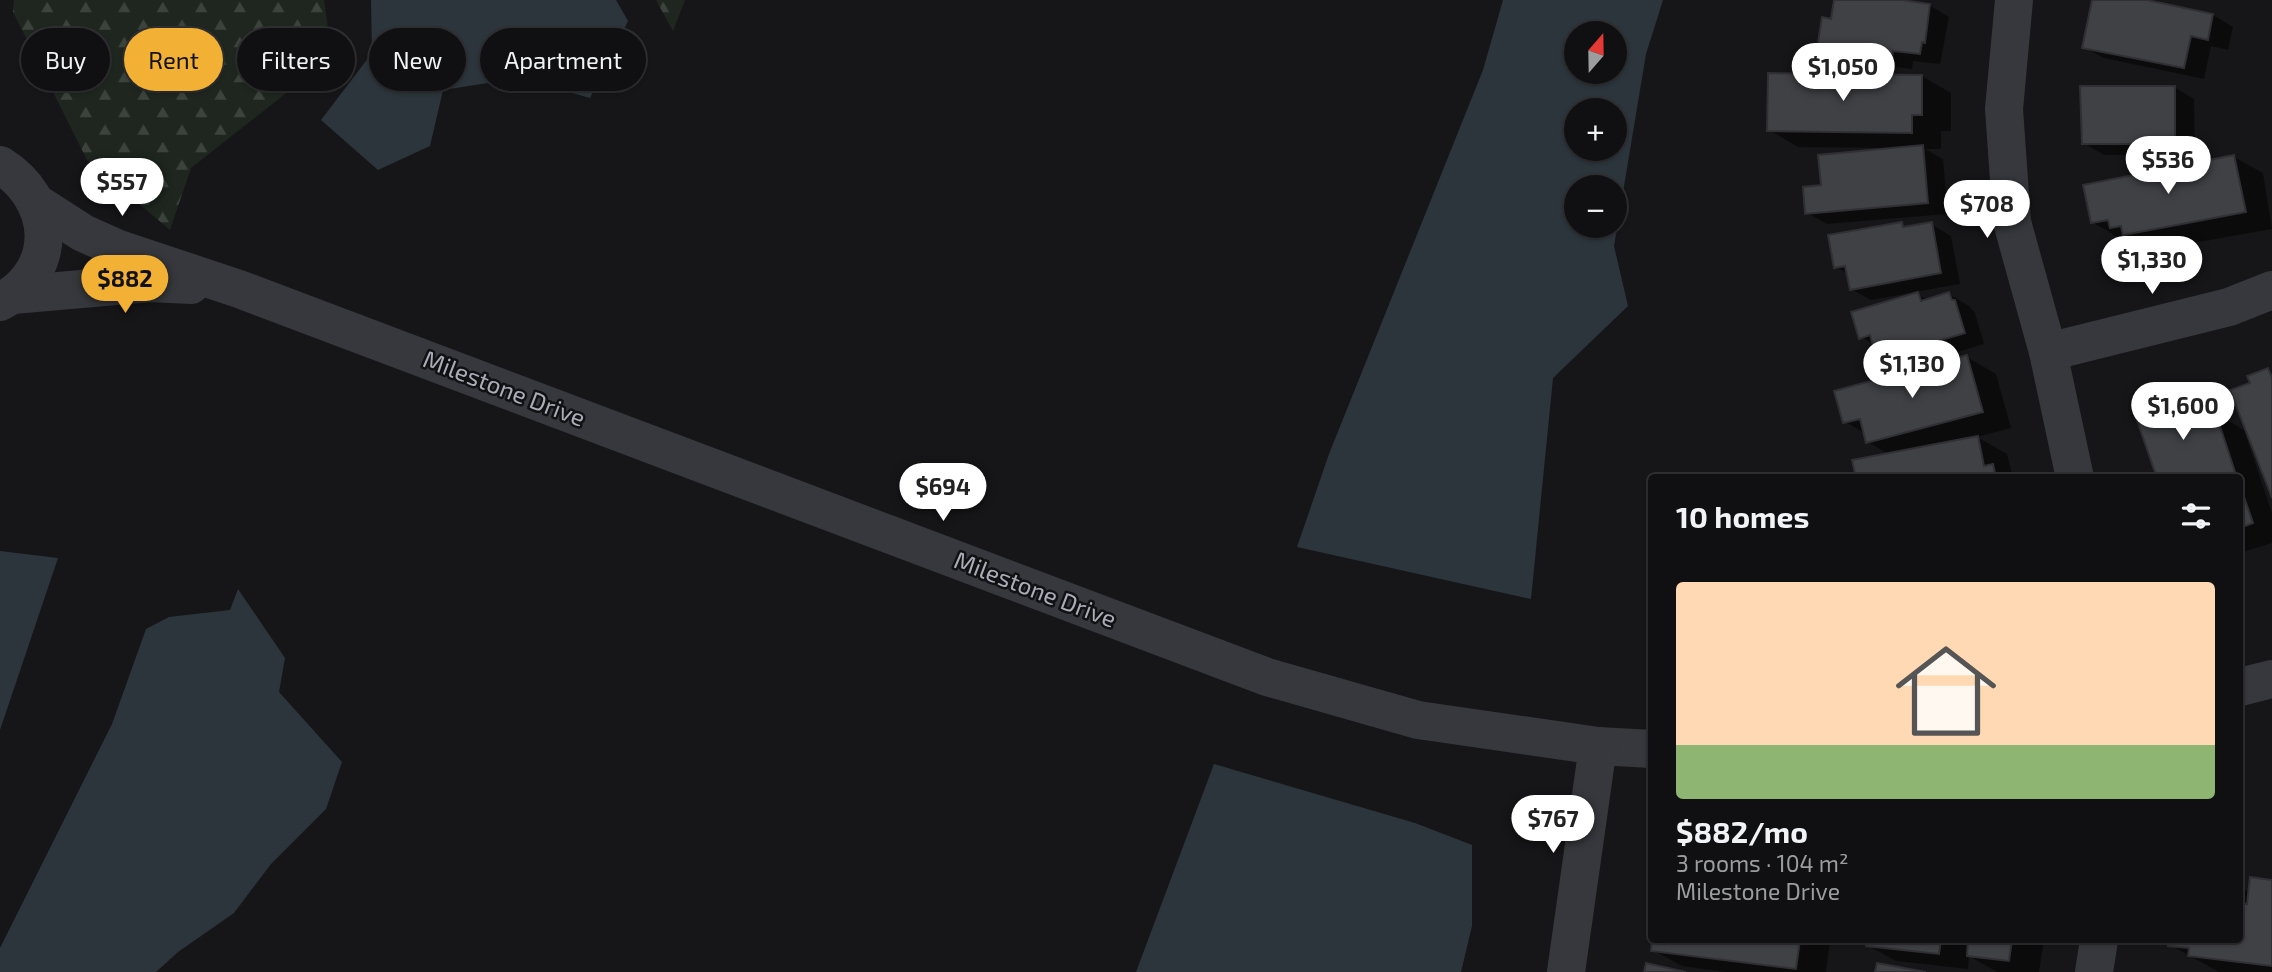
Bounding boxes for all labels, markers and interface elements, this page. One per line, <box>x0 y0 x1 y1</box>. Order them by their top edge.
north arrow <box>1564 21 1628 84</box>
map controls <box>1564 21 1627 238</box>
chip: Buy <box>21 28 110 91</box>
chip: Rent <box>124 28 223 91</box>
chip: Filters <box>237 28 355 91</box>
chip: New <box>369 28 466 91</box>
chip: Apartment <box>480 28 646 91</box>
pin: $1,050 <box>1786 43 1900 103</box>
text: $1,050 <box>1808 52 1878 80</box>
button: + <box>1564 98 1627 161</box>
pin: $536 <box>2127 136 2209 196</box>
text: $536 <box>2142 145 2194 173</box>
pin: $557 <box>81 158 163 218</box>
text: $557 <box>97 167 147 195</box>
button: − <box>1564 175 1627 238</box>
pin: $708 <box>1946 180 2028 240</box>
text: $708 <box>1960 189 2014 217</box>
pin: $1,330 <box>2095 236 2209 296</box>
text: $1,330 <box>2117 245 2187 273</box>
pin: $882 <box>84 256 166 315</box>
text: $882 <box>97 264 153 292</box>
pin: $1,130 <box>1855 340 1969 400</box>
street label: Milestone Drive <box>419 343 590 432</box>
text: $1,130 <box>1879 349 1945 377</box>
pin: $1,600 <box>2126 382 2240 442</box>
text: $1,600 <box>2147 391 2219 419</box>
pin: $694 <box>902 463 984 523</box>
text: $694 <box>915 472 971 500</box>
icon: filters <box>2177 497 2215 535</box>
text: 10 homes <box>1676 498 1809 534</box>
street label: Milestone Drive <box>950 544 1121 633</box>
icon: home <box>1883 628 2009 754</box>
pin: $767 <box>1512 796 1594 855</box>
text: $767 <box>1527 804 1579 832</box>
text: $882/mo <box>1676 813 1808 849</box>
text: 3 rooms · 104 m² <box>1676 849 1848 877</box>
text: Milestone Drive <box>1676 877 1840 905</box>

